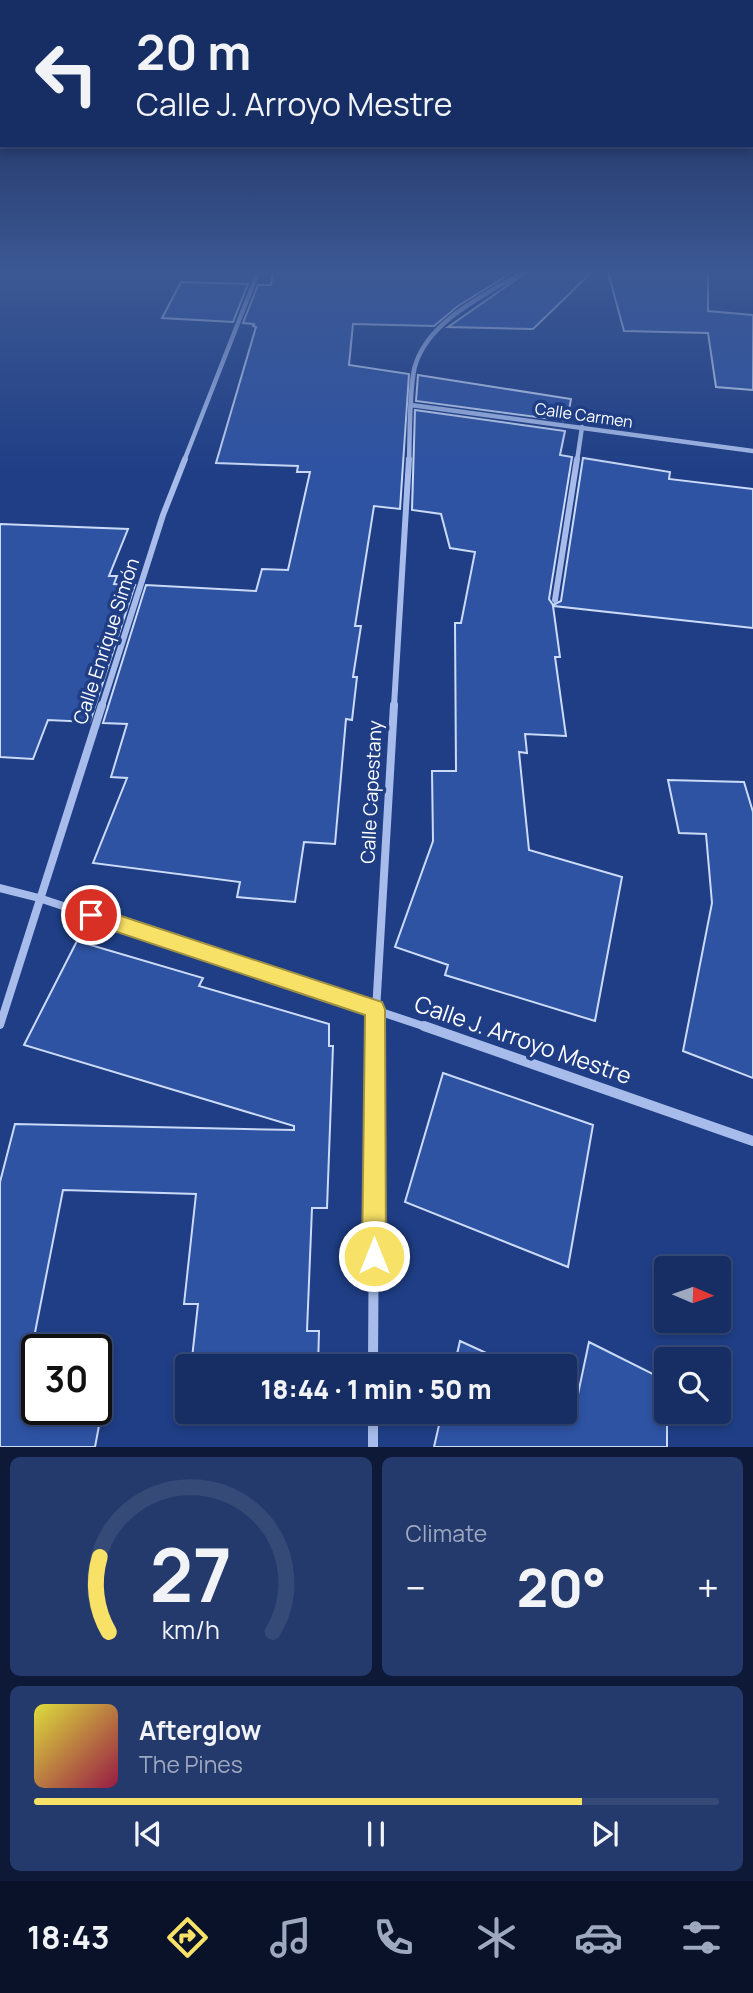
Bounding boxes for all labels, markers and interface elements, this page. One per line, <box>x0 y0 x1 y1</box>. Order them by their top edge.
text: 20 m <box>136 18 251 85</box>
icon: left <box>21 28 112 119</box>
text: Calle J. Arroyo Mestre <box>136 82 452 126</box>
street label: Calle Carmen <box>534 397 634 433</box>
street label: Calle Enrique Simón <box>67 554 145 728</box>
street label: Calle Capestany <box>354 720 388 864</box>
pin <box>61 885 121 945</box>
icon: arrive <box>72 896 110 934</box>
street label: Calle J. Arroyo Mestre <box>411 987 636 1091</box>
position arrow <box>337 1219 411 1293</box>
north arrow <box>654 1256 732 1334</box>
map controls <box>654 1256 731 1424</box>
speed limit sign: 30 <box>21 1334 112 1425</box>
button: search <box>654 1347 731 1424</box>
text: 18:44 · 1 min · 50 m <box>260 1371 492 1407</box>
text: Climate <box>406 1517 487 1549</box>
text: 27 <box>150 1525 232 1625</box>
text: 20° <box>517 1552 606 1623</box>
text: − <box>406 1561 426 1613</box>
text: + <box>697 1561 719 1613</box>
text: km/h <box>162 1612 220 1647</box>
text: Afterglow <box>139 1712 261 1748</box>
text: The Pines <box>139 1748 243 1780</box>
icon: previous <box>129 1815 167 1853</box>
icon: pause <box>357 1815 395 1853</box>
icon: next <box>586 1815 624 1853</box>
icon: directions <box>163 1913 212 1962</box>
icon: music <box>266 1913 315 1962</box>
icon: phone <box>369 1913 418 1962</box>
icon: climate <box>472 1913 521 1962</box>
icon: car <box>574 1913 623 1962</box>
icon: filters <box>677 1913 726 1962</box>
text: 18:43 <box>27 1915 110 1959</box>

